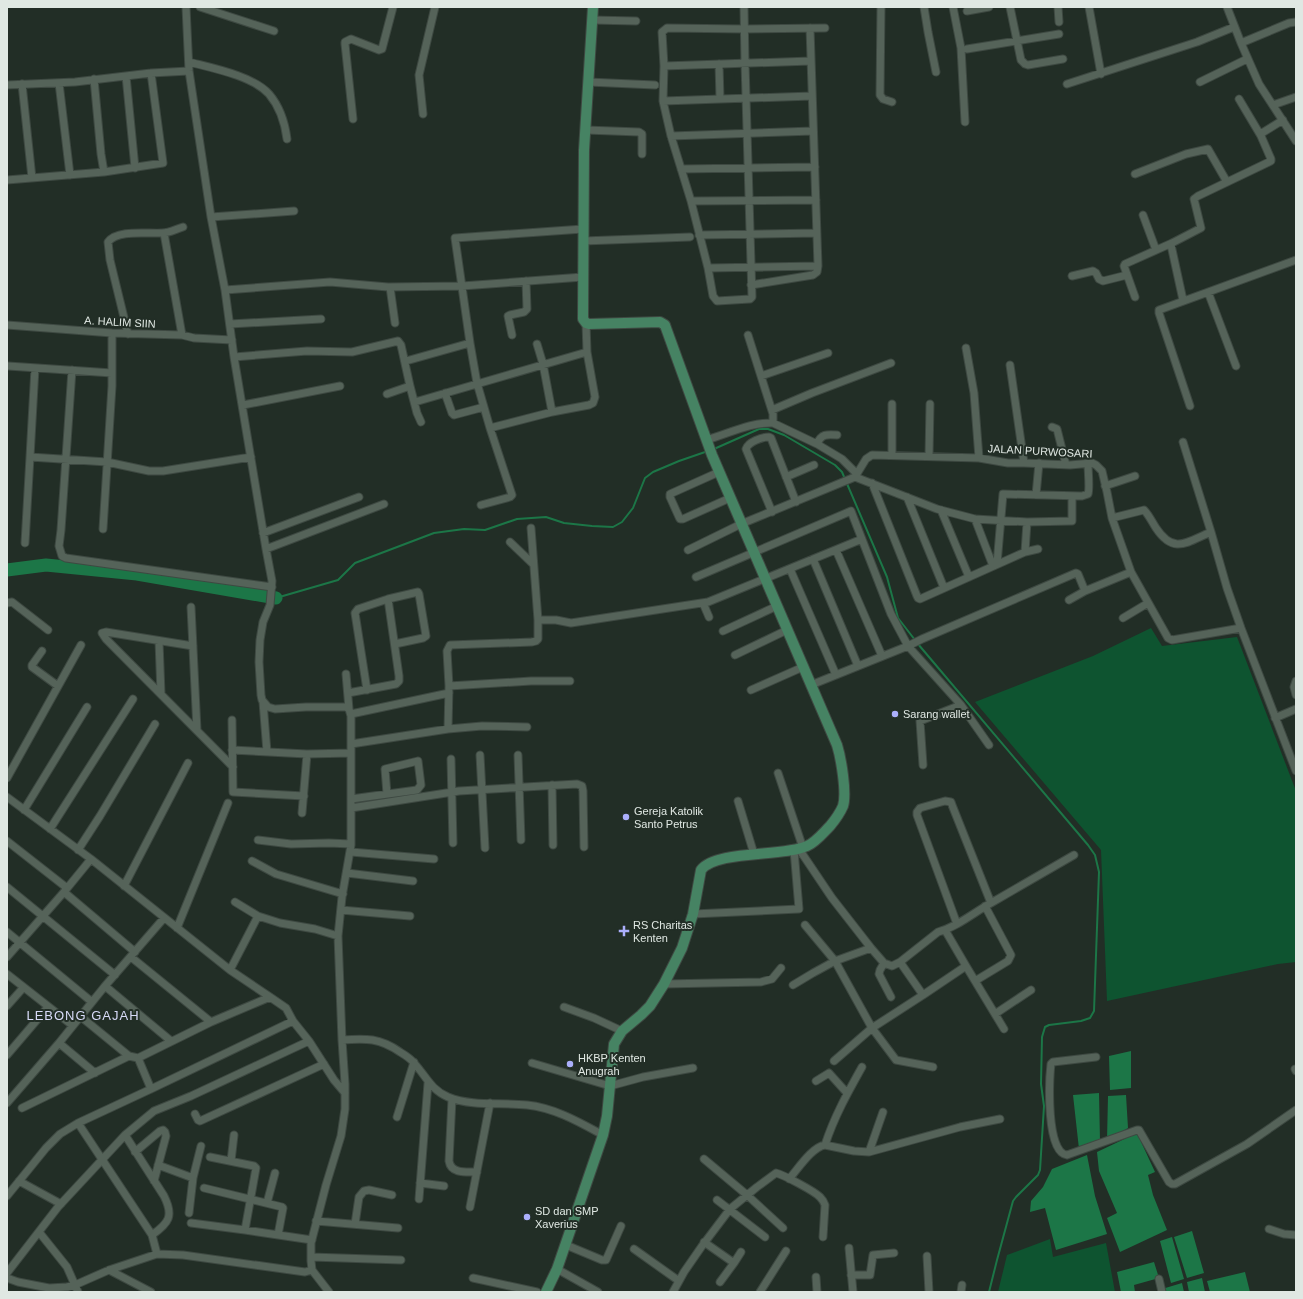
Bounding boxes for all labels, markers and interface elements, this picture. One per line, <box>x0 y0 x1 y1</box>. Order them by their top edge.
street label: A. HALIM SIIN <box>84 314 156 330</box>
street label: JALAN PURWOSARI <box>987 442 1093 460</box>
place label: Sarang wallet <box>903 708 970 720</box>
marker: Sarang wallet <box>890 709 900 719</box>
place label: Gereja Katolik Santo Petrus <box>634 805 704 830</box>
marker: Gereja Katolik Santo Petrus <box>621 812 631 822</box>
place label: RS Charitas Kenten <box>633 919 693 944</box>
marker: RS Charitas Kenten <box>618 925 630 937</box>
district label: LEBONG GAJAH <box>26 1008 140 1023</box>
place label: HKBP Kenten Anugrah <box>578 1052 646 1077</box>
marker: HKBP Kenten Anugrah <box>565 1059 575 1069</box>
place label: SD dan SMP Xaverius <box>535 1205 599 1230</box>
marker: SD dan SMP Xaverius <box>522 1212 532 1222</box>

